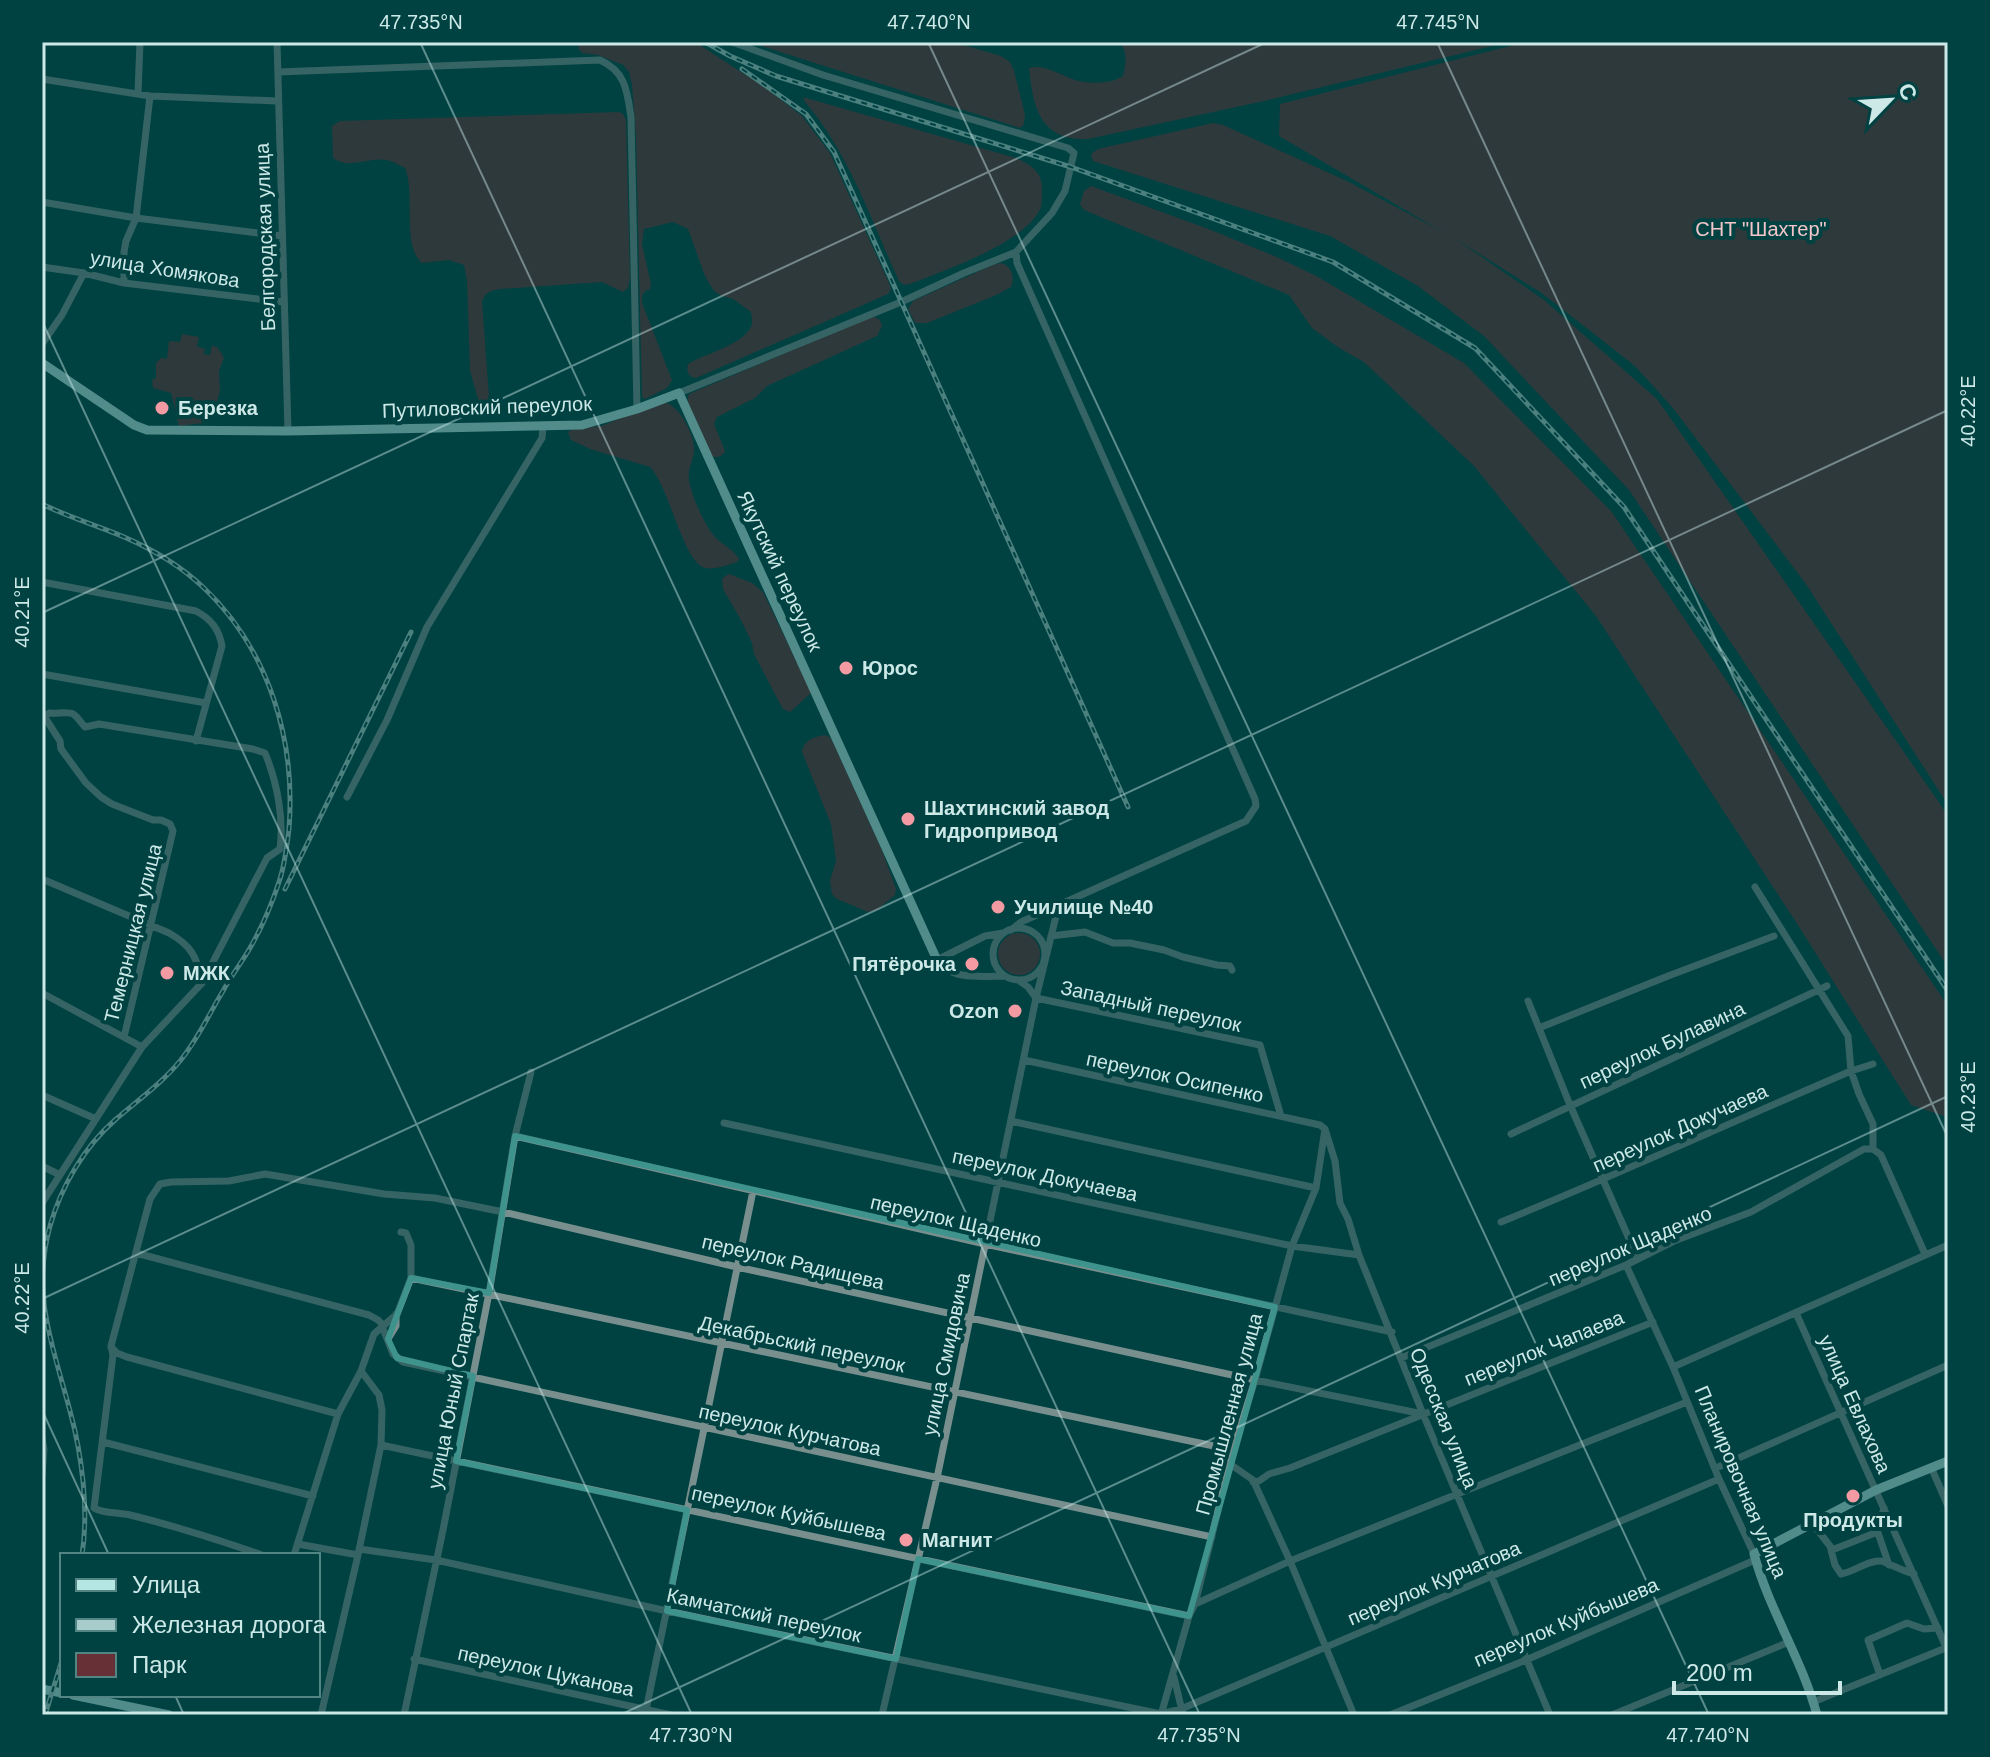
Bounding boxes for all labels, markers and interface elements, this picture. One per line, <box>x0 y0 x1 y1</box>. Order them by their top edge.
text: 47.735°N <box>379 11 463 33</box>
text: 47.740°N <box>887 11 971 33</box>
text: 47.745°N <box>1396 11 1480 33</box>
north arrow <box>1850 60 1930 140</box>
text: С <box>1893 79 1922 104</box>
street label: Белгородская улица <box>251 142 279 332</box>
park label: СНТ "Шахтер" <box>1695 218 1827 240</box>
street label: улица Хомякова <box>89 246 242 292</box>
text: 40.22°E <box>1957 375 1979 447</box>
street label: Путиловский переулок <box>382 392 593 422</box>
place label: Березка <box>178 397 259 419</box>
marker: Березка <box>153 399 171 417</box>
street label: Якутский переулок <box>733 487 827 655</box>
text: 40.21°E <box>11 576 33 648</box>
place label: Юрос <box>862 657 918 679</box>
marker: Юрос <box>837 659 855 677</box>
place label: Шахтинский завод Гидропривод <box>924 797 1110 842</box>
marker: Шахтинский завод Гидропривод <box>899 810 917 828</box>
street label: Темерницкая улица <box>100 840 166 1025</box>
place label: Училище №40 <box>1014 896 1153 918</box>
marker: Училище №40 <box>989 898 1007 916</box>
place label: Пятёрочка <box>852 953 957 975</box>
marker: Пятёрочка <box>963 955 981 973</box>
place label: МЖК <box>183 962 231 984</box>
marker: МЖК <box>158 964 176 982</box>
street label: Западный переулок <box>1059 976 1244 1036</box>
street label: переулок Булавина <box>1576 997 1749 1093</box>
place label: Ozon <box>949 1000 999 1022</box>
marker: Ozon <box>1006 1002 1024 1020</box>
street label: переулок Осипенко <box>1084 1047 1266 1107</box>
text: 40.23°E <box>1957 1061 1979 1133</box>
street label: переулок Докучаева <box>1589 1079 1772 1176</box>
street label: переулок Докучаева <box>950 1145 1141 1206</box>
street label: переулок Щаденко <box>868 1191 1044 1251</box>
street label: переулок Щаденко <box>1545 1202 1715 1290</box>
street label: переулок Радищева <box>700 1230 887 1294</box>
text: 40.22°E <box>11 1262 33 1334</box>
street label: улица Смидовича <box>918 1270 974 1437</box>
street label: улица Юный Спартак <box>423 1291 483 1491</box>
street label: переулок Чапаева <box>1461 1306 1628 1390</box>
street label: Промышленная улица <box>1191 1310 1267 1517</box>
street label: Декабрьский переулок <box>697 1311 907 1377</box>
street label: улица Евлахова <box>1815 1331 1896 1477</box>
street label: Одесская улица <box>1406 1345 1483 1492</box>
street label: Планировочная улица <box>1690 1383 1792 1582</box>
street label: переулок Курчатова <box>697 1400 884 1460</box>
street label: переулок Куйбышева <box>690 1482 889 1545</box>
marker: Продукты <box>1844 1487 1862 1505</box>
place label: Продукты <box>1803 1509 1903 1531</box>
place label: Магнит <box>922 1529 993 1551</box>
marker: Магнит <box>897 1531 915 1549</box>
street label: переулок Курчатова <box>1344 1536 1525 1629</box>
legend <box>60 1553 320 1697</box>
text: Улица <box>132 1571 201 1598</box>
street label: переулок Куйбышева <box>1470 1573 1662 1671</box>
street label: Камчатский переулок <box>665 1584 864 1646</box>
text: Железная дорога <box>132 1611 327 1638</box>
street label: переулок Цуканова <box>456 1642 637 1701</box>
scale bar <box>1674 1645 1840 1695</box>
text: Парк <box>132 1651 187 1678</box>
text: 200 m <box>1686 1659 1753 1686</box>
text: 47.730°N <box>649 1724 733 1746</box>
text: 47.735°N <box>1157 1724 1241 1746</box>
text: 47.740°N <box>1666 1724 1750 1746</box>

